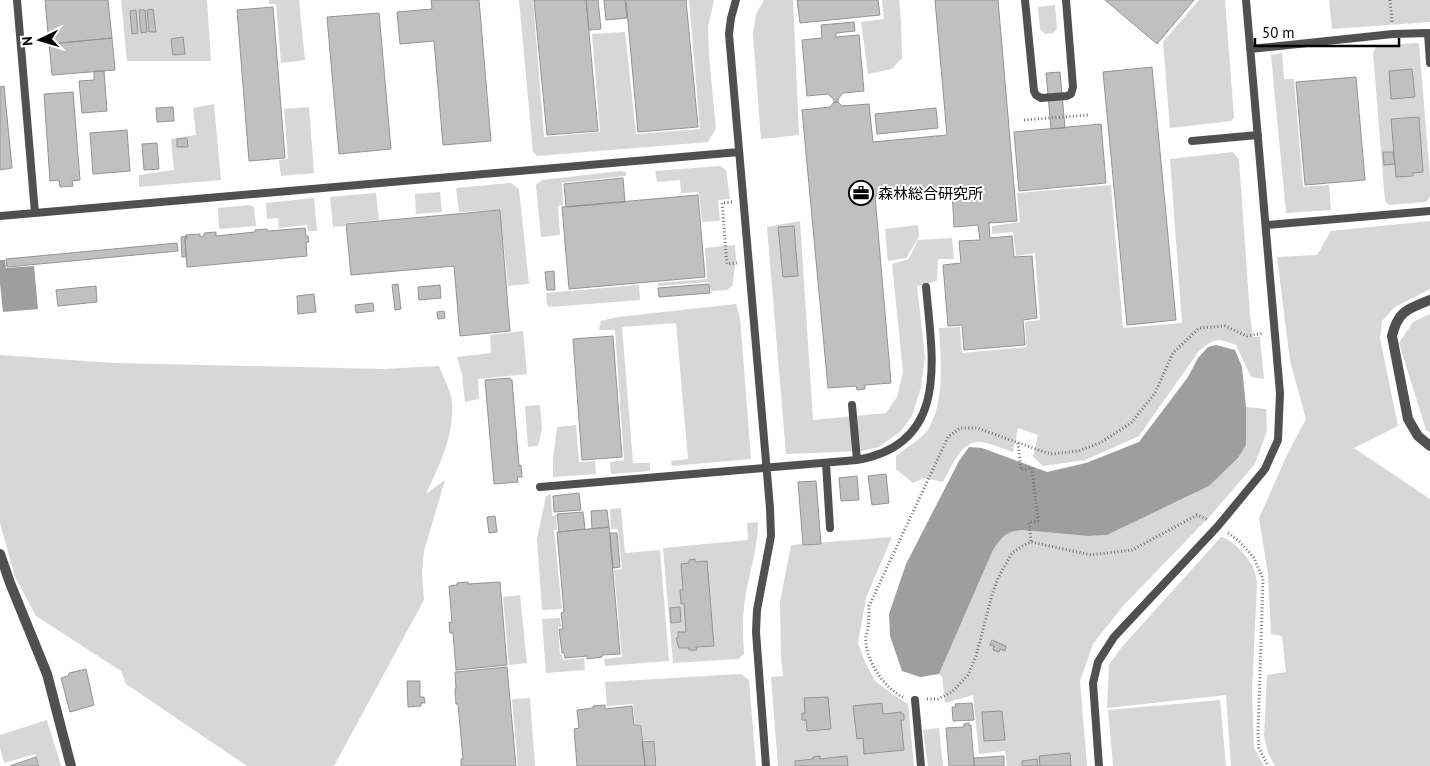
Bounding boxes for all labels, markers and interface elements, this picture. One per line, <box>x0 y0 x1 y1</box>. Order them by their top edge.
north arrow <box>15 15 65 65</box>
scale bar <box>1255 15 1399 47</box>
text: 50 m <box>1262 23 1295 42</box>
text: N <box>18 36 36 47</box>
office icon: 森林総合研究所 <box>848 180 874 206</box>
place label: 森林総合研究所 <box>878 184 983 203</box>

